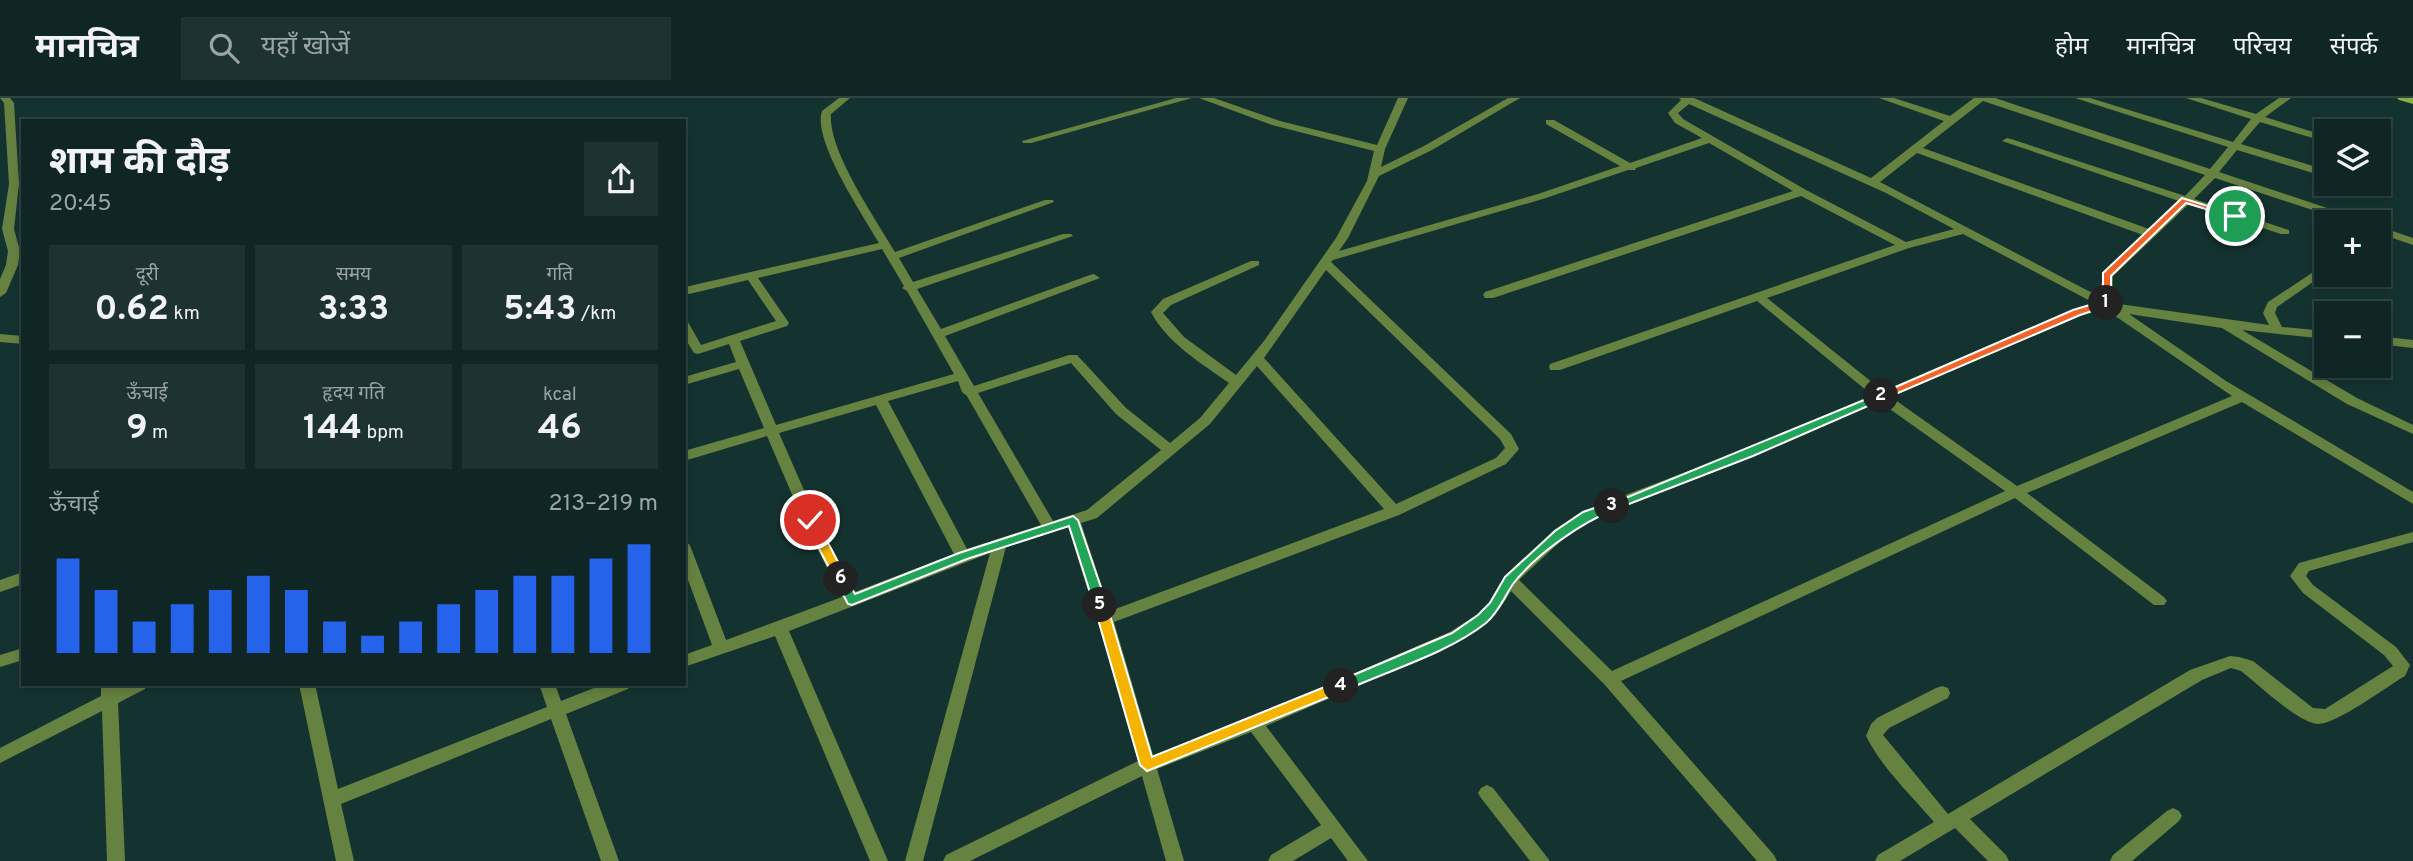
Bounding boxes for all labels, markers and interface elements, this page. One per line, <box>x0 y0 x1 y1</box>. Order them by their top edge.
search box <box>181 17 671 80</box>
text: मानचित्र <box>35 28 139 70</box>
icon: search <box>205 29 243 67</box>
text: यहाँ खोजें <box>261 31 350 64</box>
text: होम <box>2055 33 2088 63</box>
text: मानचित्र <box>2126 33 2195 63</box>
text: परिचय <box>2233 33 2292 63</box>
text: संपर्क <box>2330 33 2378 63</box>
map controls <box>2314 119 2391 378</box>
button: layers <box>2314 119 2391 196</box>
text: शाम की दौड़ <box>49 139 230 188</box>
button: share <box>584 142 658 216</box>
pin <box>2205 186 2265 246</box>
text: 20:45 <box>49 190 112 219</box>
icon: arrive <box>2216 197 2254 235</box>
button: + <box>2314 210 2391 287</box>
text: दूरी <box>136 263 159 287</box>
text: समय <box>336 263 371 287</box>
text: गति <box>547 263 573 287</box>
pin: 1 <box>2088 286 2124 320</box>
text: 0.62 <box>95 288 169 332</box>
text: 3:33 <box>318 288 389 332</box>
text: 5:43 <box>503 288 577 332</box>
text: 1 <box>2102 290 2109 314</box>
button: − <box>2314 301 2391 378</box>
text: km <box>169 302 200 326</box>
text: /km <box>577 302 616 326</box>
pin: 2 <box>1864 378 1898 414</box>
text: ऊँचाई <box>127 382 168 406</box>
text: हृदय गति <box>322 382 385 406</box>
text: kcal <box>543 383 577 407</box>
text: 2 <box>1875 383 1886 407</box>
text: 9 <box>126 407 148 451</box>
text: 144 <box>303 407 362 451</box>
text: 46 <box>538 407 582 451</box>
text: m <box>148 421 168 445</box>
text: bpm <box>362 421 404 445</box>
pin: 3 <box>1594 488 1630 524</box>
text: 213–219 m <box>549 490 658 519</box>
pin <box>780 490 840 550</box>
text: ऊँचाई <box>49 491 99 520</box>
text: 3 <box>1606 493 1617 517</box>
icon: check <box>791 501 829 539</box>
pin: 6 <box>824 561 858 596</box>
text: 6 <box>835 566 846 590</box>
pin: 5 <box>1082 588 1118 622</box>
text: 5 <box>1094 592 1105 616</box>
pin: 4 <box>1324 668 1358 704</box>
text: 4 <box>1334 673 1347 697</box>

